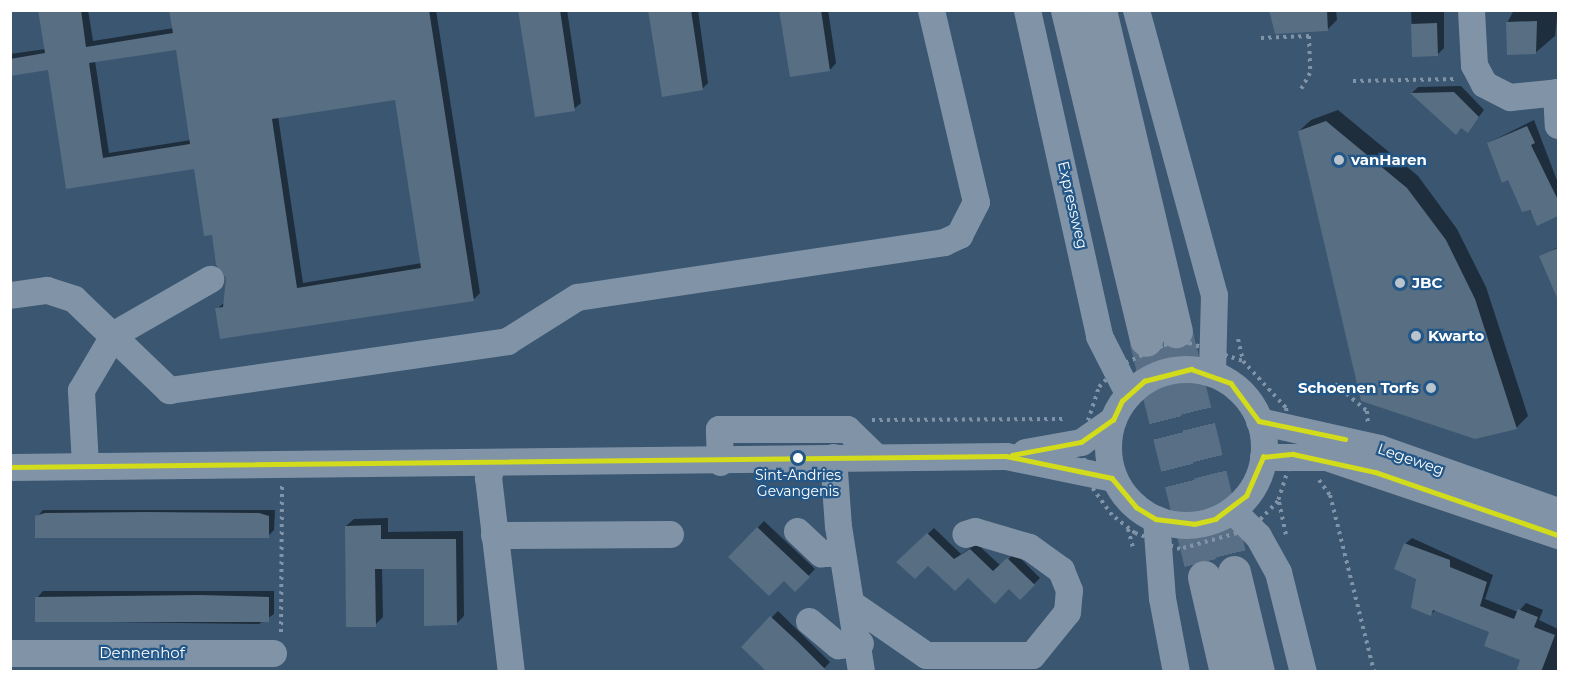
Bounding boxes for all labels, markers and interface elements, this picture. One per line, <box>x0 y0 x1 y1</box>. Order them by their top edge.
place label: vanHaren <box>1351 151 1427 169</box>
marker: vanHaren <box>1332 153 1346 167</box>
street label: Expressweg <box>1054 159 1092 251</box>
place label: JBC <box>1412 274 1442 292</box>
marker: JBC <box>1393 276 1407 290</box>
place label: Kwarto <box>1428 327 1484 345</box>
marker: Kwarto <box>1409 329 1423 343</box>
place label: Schoenen Torfs <box>1298 379 1419 397</box>
marker: Schoenen Torfs <box>1424 381 1438 395</box>
street label: Legeweg <box>1375 439 1447 479</box>
marker: Sint-Andries Gevangenis <box>792 452 804 464</box>
place label: Sint-Andries Gevangenis <box>755 467 841 500</box>
street label: Dennenhof <box>99 644 185 662</box>

